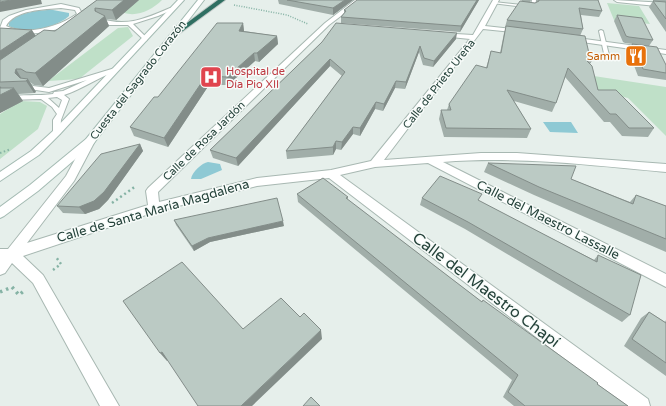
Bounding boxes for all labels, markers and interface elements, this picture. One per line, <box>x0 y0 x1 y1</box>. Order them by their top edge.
street label: Cuesta del Sagrado Corazón <box>87 18 189 142</box>
street label: Calle de Prieto Ureña <box>400 37 478 131</box>
restaurant icon: Samm <box>623 43 649 69</box>
place label: Samm <box>587 50 620 63</box>
hospital icon: Hospital de Día Pio XII <box>198 64 224 90</box>
place label: Hospital de Día Pio XII <box>226 65 285 91</box>
street label: Calle de Rosa Jardón <box>160 98 248 184</box>
street label: Calle de Santa María Magdalena <box>55 176 251 246</box>
street label: Calle del Maestro Lassalle <box>474 177 622 263</box>
street label: Calle del Maestro Chapí <box>408 228 564 352</box>

